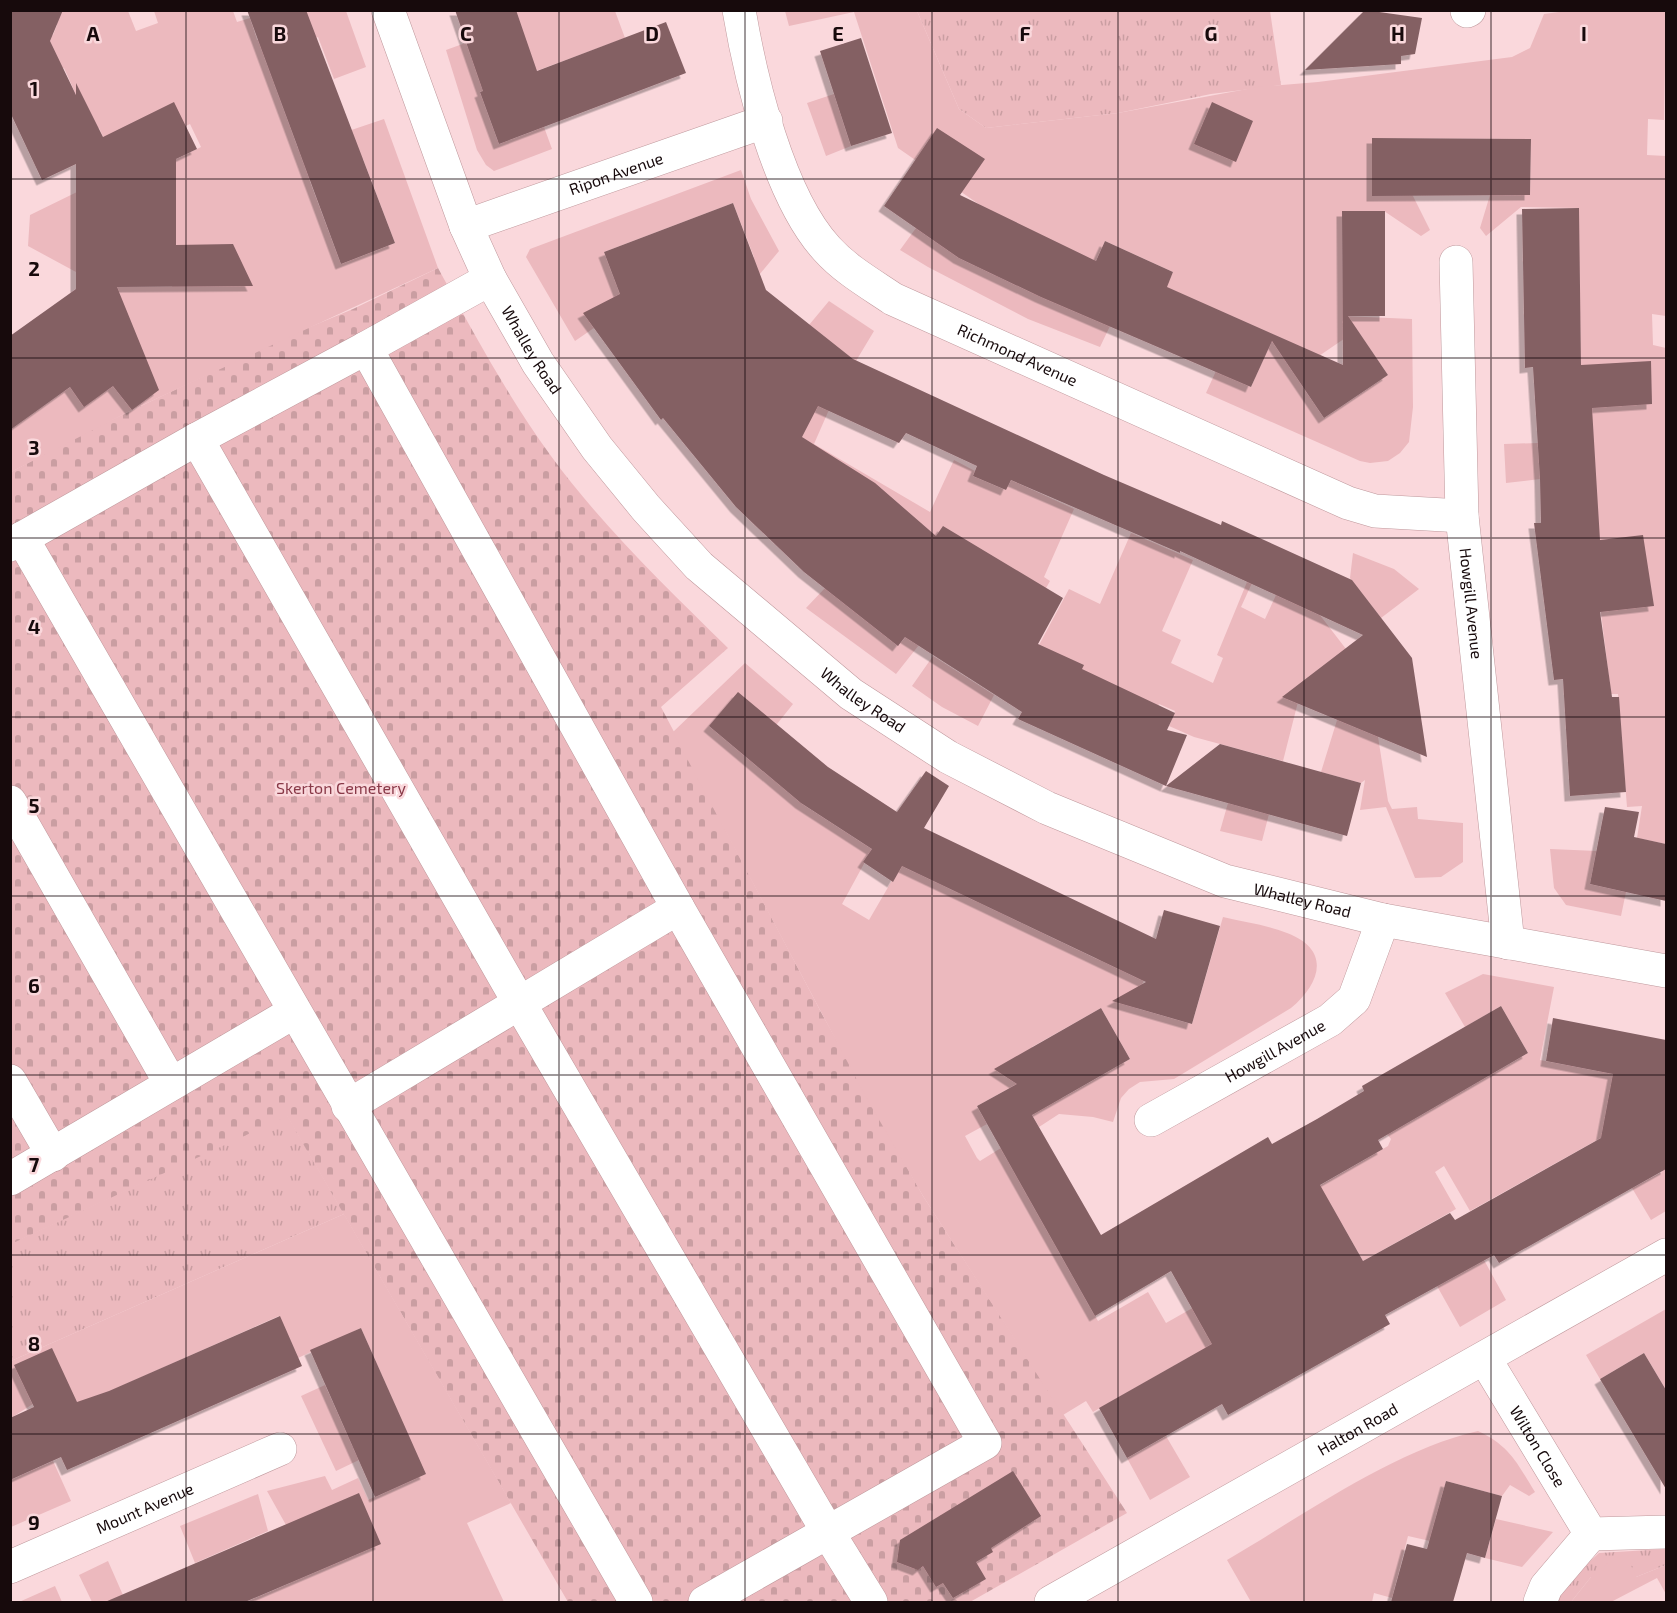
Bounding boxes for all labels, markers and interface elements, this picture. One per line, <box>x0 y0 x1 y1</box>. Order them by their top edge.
text: A <box>86 21 100 45</box>
text: B <box>274 21 286 45</box>
text: C <box>460 21 472 45</box>
text: D <box>645 21 659 45</box>
text: E <box>832 21 844 45</box>
text: F <box>1019 21 1031 45</box>
text: G <box>1205 21 1217 45</box>
text: H <box>1391 21 1405 45</box>
text: I <box>1581 21 1587 45</box>
text: 1 <box>30 76 38 100</box>
street label: Ripon Avenue <box>566 148 665 198</box>
text: 2 <box>28 256 40 280</box>
street label: Whalley Road <box>498 302 566 397</box>
street label: Richmond Avenue <box>955 319 1081 390</box>
text: 3 <box>28 435 40 459</box>
street label: Howgill Avenue <box>1456 547 1487 660</box>
text: 4 <box>28 614 41 638</box>
street label: Whalley Road <box>817 663 909 736</box>
park label: Skerton Cemetery <box>276 778 406 797</box>
text: 5 <box>28 793 40 817</box>
street label: Whalley Road <box>1252 878 1353 921</box>
text: 6 <box>28 973 40 997</box>
street label: Howgill Avenue <box>1221 1015 1328 1086</box>
text: 7 <box>29 1152 40 1176</box>
text: 8 <box>28 1331 40 1355</box>
street label: Halton Road <box>1314 1398 1401 1459</box>
street label: Wilton Close <box>1506 1402 1570 1490</box>
street label: Mount Avenue <box>93 1478 196 1537</box>
text: 9 <box>28 1510 40 1534</box>

